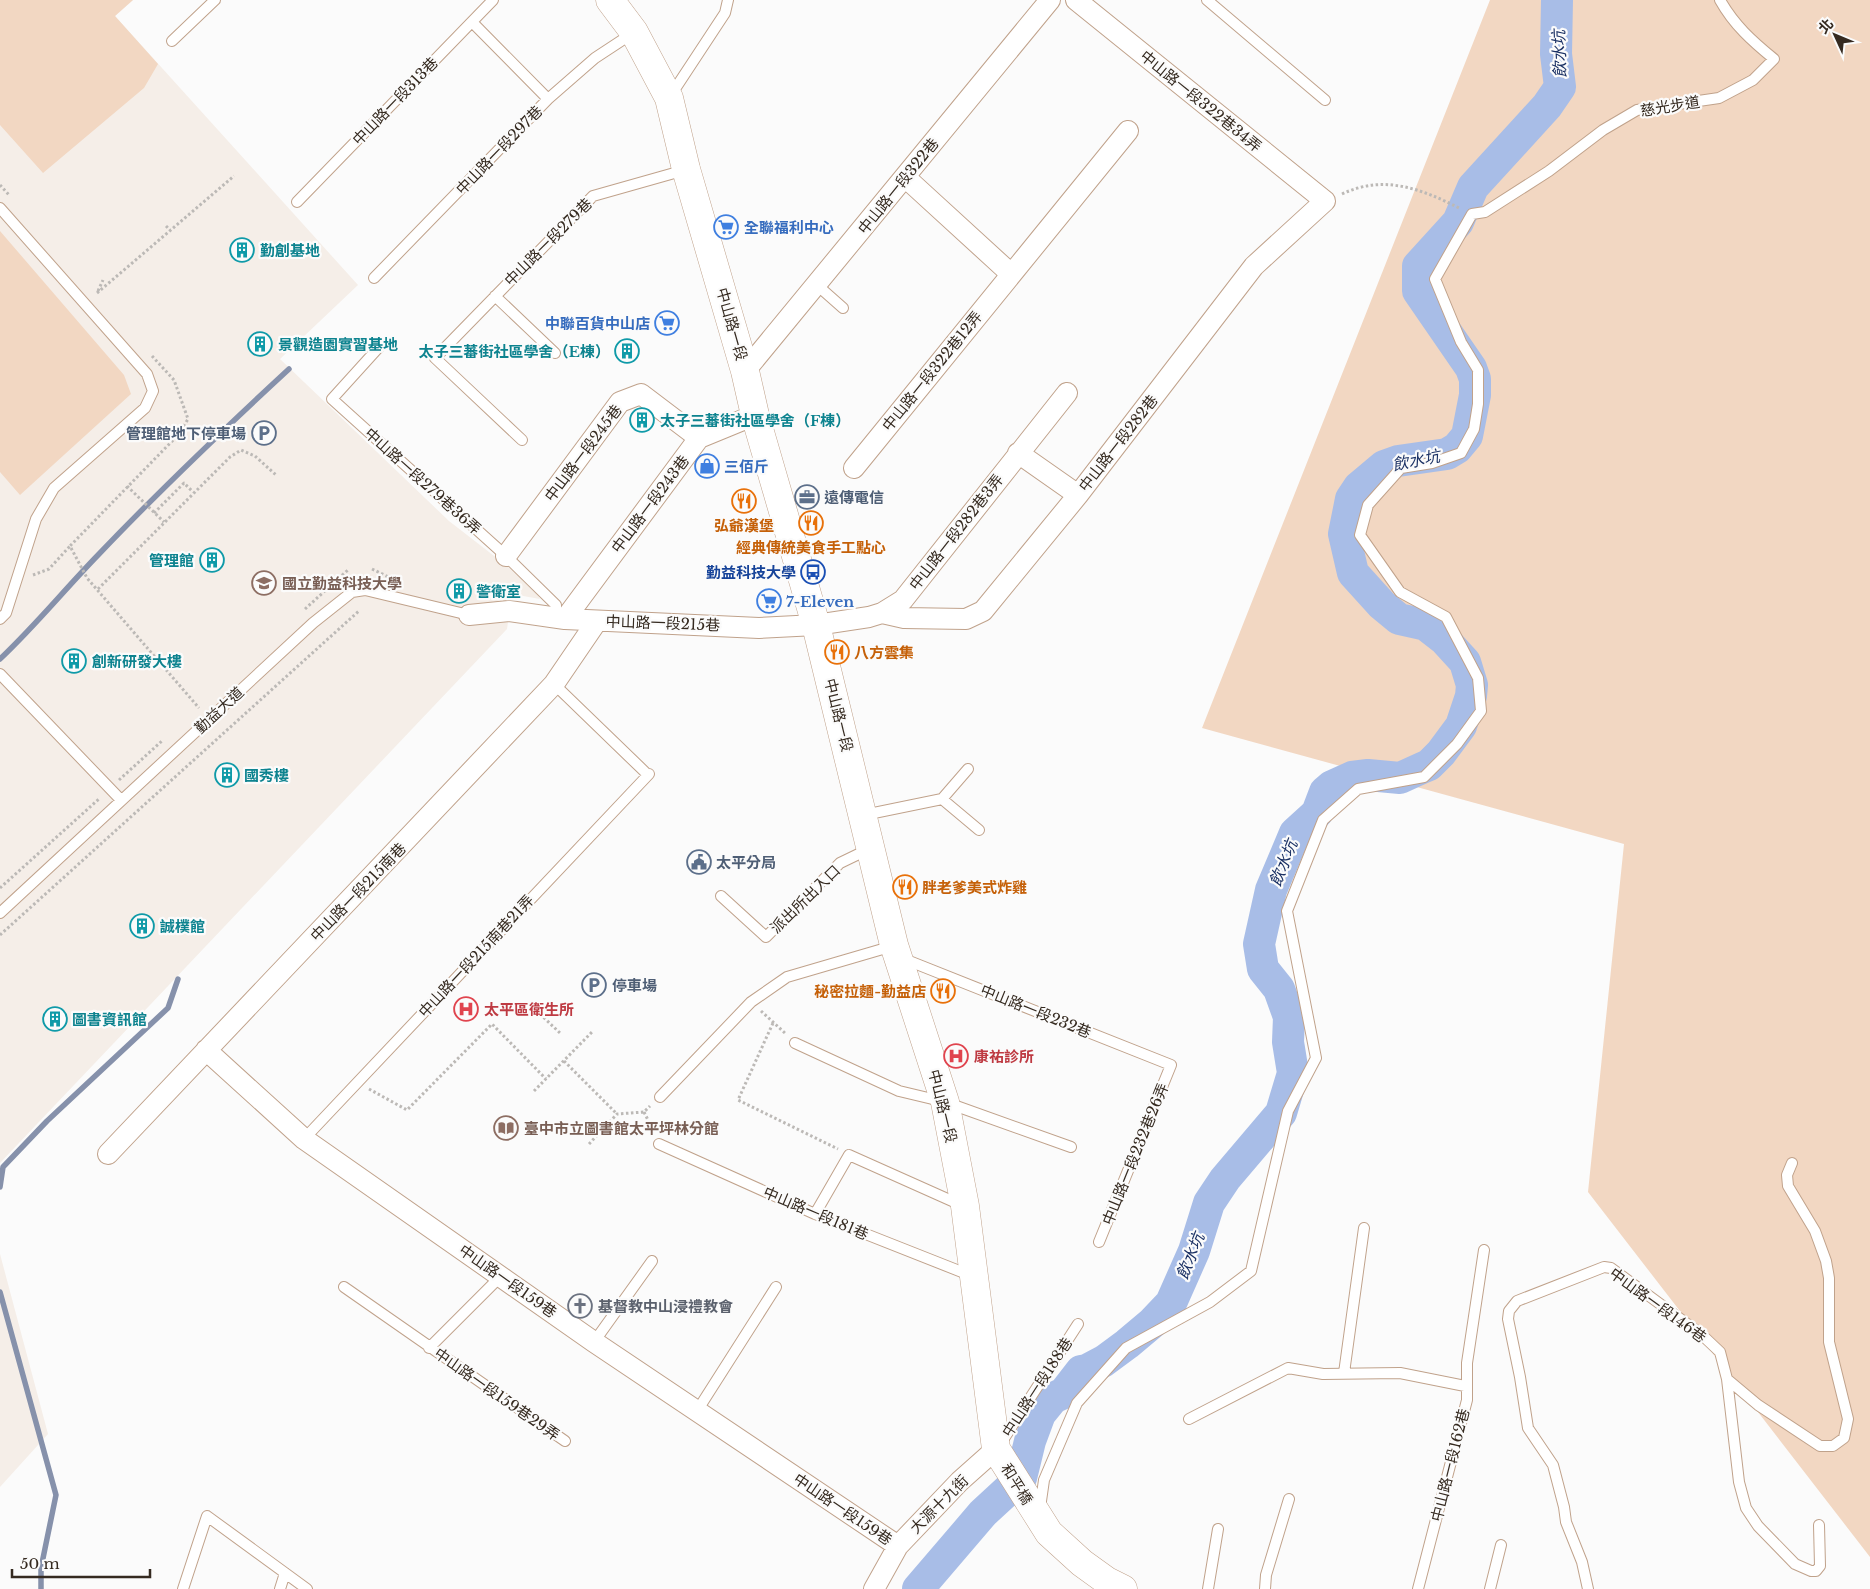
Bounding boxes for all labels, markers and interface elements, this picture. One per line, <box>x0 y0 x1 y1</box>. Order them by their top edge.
north arrow <box>1810 10 1860 60</box>
text: 北 <box>1814 15 1837 37</box>
water label: 飲水坑 <box>1548 28 1570 78</box>
street label: 中山路一段322巷34弄 <box>1136 46 1266 156</box>
street label: 中山路一段313巷 <box>348 53 442 149</box>
street label: 慈光步道 <box>1639 92 1701 120</box>
street label: 中山路一段297巷 <box>452 102 546 198</box>
street label: 中山路一段322巷 <box>854 134 942 238</box>
street label: 中山路一段279巷 <box>500 194 596 290</box>
supermarket icon: 全聯福利中心 <box>713 214 739 240</box>
place label: 全聯福利中心 <box>744 218 834 237</box>
building icon: 勤創基地 <box>229 237 255 263</box>
place label: 勤創基地 <box>260 241 320 260</box>
street label: 中山路一段 <box>713 285 751 363</box>
street label: 中山路一段322巷12弄 <box>878 307 986 435</box>
supermarket icon: 中聯百貨中山店 <box>654 310 680 336</box>
place label: 中聯百貨中山店 <box>545 314 650 333</box>
building icon: 景觀造園實習基地 <box>247 331 273 357</box>
place label: 景觀造園實習基地 <box>278 335 398 354</box>
building icon: 太子三蕃街社區學舍（E棟） <box>614 338 640 364</box>
place label: 太子三蕃街社區學舍（E棟） <box>419 342 610 361</box>
street label: 中山路一段282巷 <box>1074 391 1162 495</box>
street label: 中山路一段245巷 <box>540 401 626 505</box>
building icon: 太子三蕃街社區學舍（F棟） <box>629 407 655 433</box>
place label: 太子三蕃街社區學舍（F棟） <box>660 411 850 430</box>
parking icon: 管理館地下停車場 <box>251 420 277 446</box>
place label: 管理館地下停車場 <box>126 424 246 443</box>
street label: 中山路一段279巷36弄 <box>361 424 485 538</box>
water label: 飲水坑 <box>1391 445 1443 474</box>
street label: 中山路一段243巷 <box>607 451 693 557</box>
shop icon: 三佰斤 <box>694 453 720 479</box>
place label: 三佰斤 <box>724 457 769 476</box>
street label: 中山路一段282巷3弄 <box>905 470 1007 594</box>
office icon: 遠傳電信 <box>794 484 820 510</box>
restaurant icon: 弘爺漢堡 <box>731 488 757 514</box>
place label: 遠傳電信 <box>824 488 884 507</box>
restaurant icon: 經典傳統美食手工點心 <box>798 510 824 536</box>
place label: 弘爺漢堡 <box>714 516 774 535</box>
place label: 經典傳統美食手工點心 <box>736 538 886 557</box>
building icon: 管理館 <box>199 547 225 573</box>
place label: 管理館 <box>149 551 194 570</box>
bus stop icon: 勤益科技大學 <box>800 559 826 585</box>
place label: 勤益科技大學 <box>706 563 796 582</box>
school or university icon: 國立勤益科技大學 <box>251 570 277 596</box>
place label: 國立勤益科技大學 <box>282 574 402 593</box>
building icon: 警衛室 <box>446 578 472 604</box>
place label: 警衛室 <box>476 582 521 601</box>
supermarket icon: 7-Eleven <box>756 588 782 614</box>
place label: 7-Eleven <box>786 592 854 611</box>
street label: 中山路一段215巷 <box>605 612 721 634</box>
restaurant icon: 八方雲集 <box>824 639 850 665</box>
place label: 八方雲集 <box>854 643 914 662</box>
building icon: 創新研發大樓 <box>61 648 87 674</box>
place label: 創新研發大樓 <box>92 652 182 671</box>
street label: 中山路一段 <box>821 676 857 754</box>
street label: 勤益大道 <box>191 683 247 737</box>
building icon: 國秀樓 <box>214 762 240 788</box>
place label: 國秀樓 <box>244 766 289 785</box>
water label: 飲水坑 <box>1265 835 1302 889</box>
street label: 中山路一段215南巷 <box>306 839 410 945</box>
public building icon: 太平分局 <box>686 849 712 875</box>
place label: 太平分局 <box>716 853 776 872</box>
street label: 派出所出入口 <box>766 861 844 937</box>
restaurant icon: 胖老爹美式炸雞 <box>892 874 918 900</box>
place label: 胖老爹美式炸雞 <box>922 878 1027 897</box>
street label: 中山路一段215南巷21弄 <box>414 891 538 1021</box>
building icon: 誠樸館 <box>129 913 155 939</box>
place label: 誠樸館 <box>160 917 205 936</box>
parking icon: 停車場 <box>581 972 607 998</box>
place label: 停車場 <box>612 976 657 995</box>
restaurant icon: 秘密拉麵-勤益店 <box>930 978 956 1004</box>
street label: 中山路一段232巷 <box>978 980 1094 1042</box>
place label: 秘密拉麵-勤益店 <box>814 982 926 1001</box>
hospital icon: 太平區衛生所 <box>453 996 479 1022</box>
place label: 太平區衛生所 <box>484 1000 574 1019</box>
building icon: 圖書資訊館 <box>42 1006 68 1032</box>
place label: 圖書資訊館 <box>72 1010 147 1029</box>
hospital icon: 康祐診所 <box>943 1043 969 1069</box>
place label: 康祐診所 <box>974 1047 1034 1066</box>
street label: 中山路一段 <box>925 1067 961 1145</box>
street label: 中山路一段232巷26弄 <box>1098 1080 1172 1228</box>
library icon: 臺中市立圖書館太平坪林分館 <box>493 1115 519 1141</box>
place label: 臺中市立圖書館太平坪林分館 <box>524 1119 719 1138</box>
street label: 中山路一段181巷 <box>761 1182 871 1244</box>
water label: 飲水坑 <box>1172 1228 1209 1282</box>
street label: 中山路一段159巷 <box>456 1240 560 1322</box>
street label: 中山路一段146巷 <box>1606 1263 1710 1347</box>
church icon: 基督教中山浸禮教會 <box>567 1293 593 1319</box>
place label: 基督教中山浸禮教會 <box>598 1297 733 1316</box>
street label: 中山路一段188巷 <box>998 1334 1076 1440</box>
street label: 中山路一段159巷29弄 <box>431 1344 563 1444</box>
street label: 中山路一段162巷 <box>1427 1407 1473 1523</box>
street label: 和平橋 <box>997 1460 1037 1508</box>
street label: 中山路一段159巷 <box>790 1469 896 1549</box>
street label: 大源十九街 <box>906 1471 972 1537</box>
scale bar <box>12 1546 150 1578</box>
text: 50 m <box>20 1554 60 1573</box>

